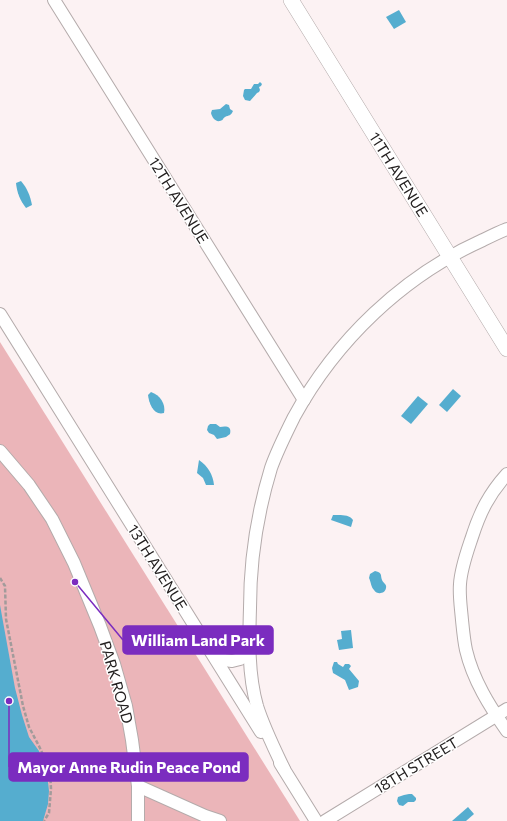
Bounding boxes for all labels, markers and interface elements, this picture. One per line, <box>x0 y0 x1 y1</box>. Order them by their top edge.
street label: 11TH AVENUE <box>366 128 432 220</box>
street label: 12TH AVENUE <box>145 154 213 246</box>
street label: 13TH AVENUE <box>124 521 192 613</box>
callout: William Land Park <box>123 626 273 654</box>
text: William Land Park <box>131 630 266 649</box>
street label: PARK ROAD <box>97 639 137 725</box>
street label: 18TH STREET <box>371 733 461 797</box>
callout: Mayor Anne Rudin Peace Pond <box>9 753 248 781</box>
text: Mayor Anne Rudin Peace Pond <box>17 757 241 776</box>

